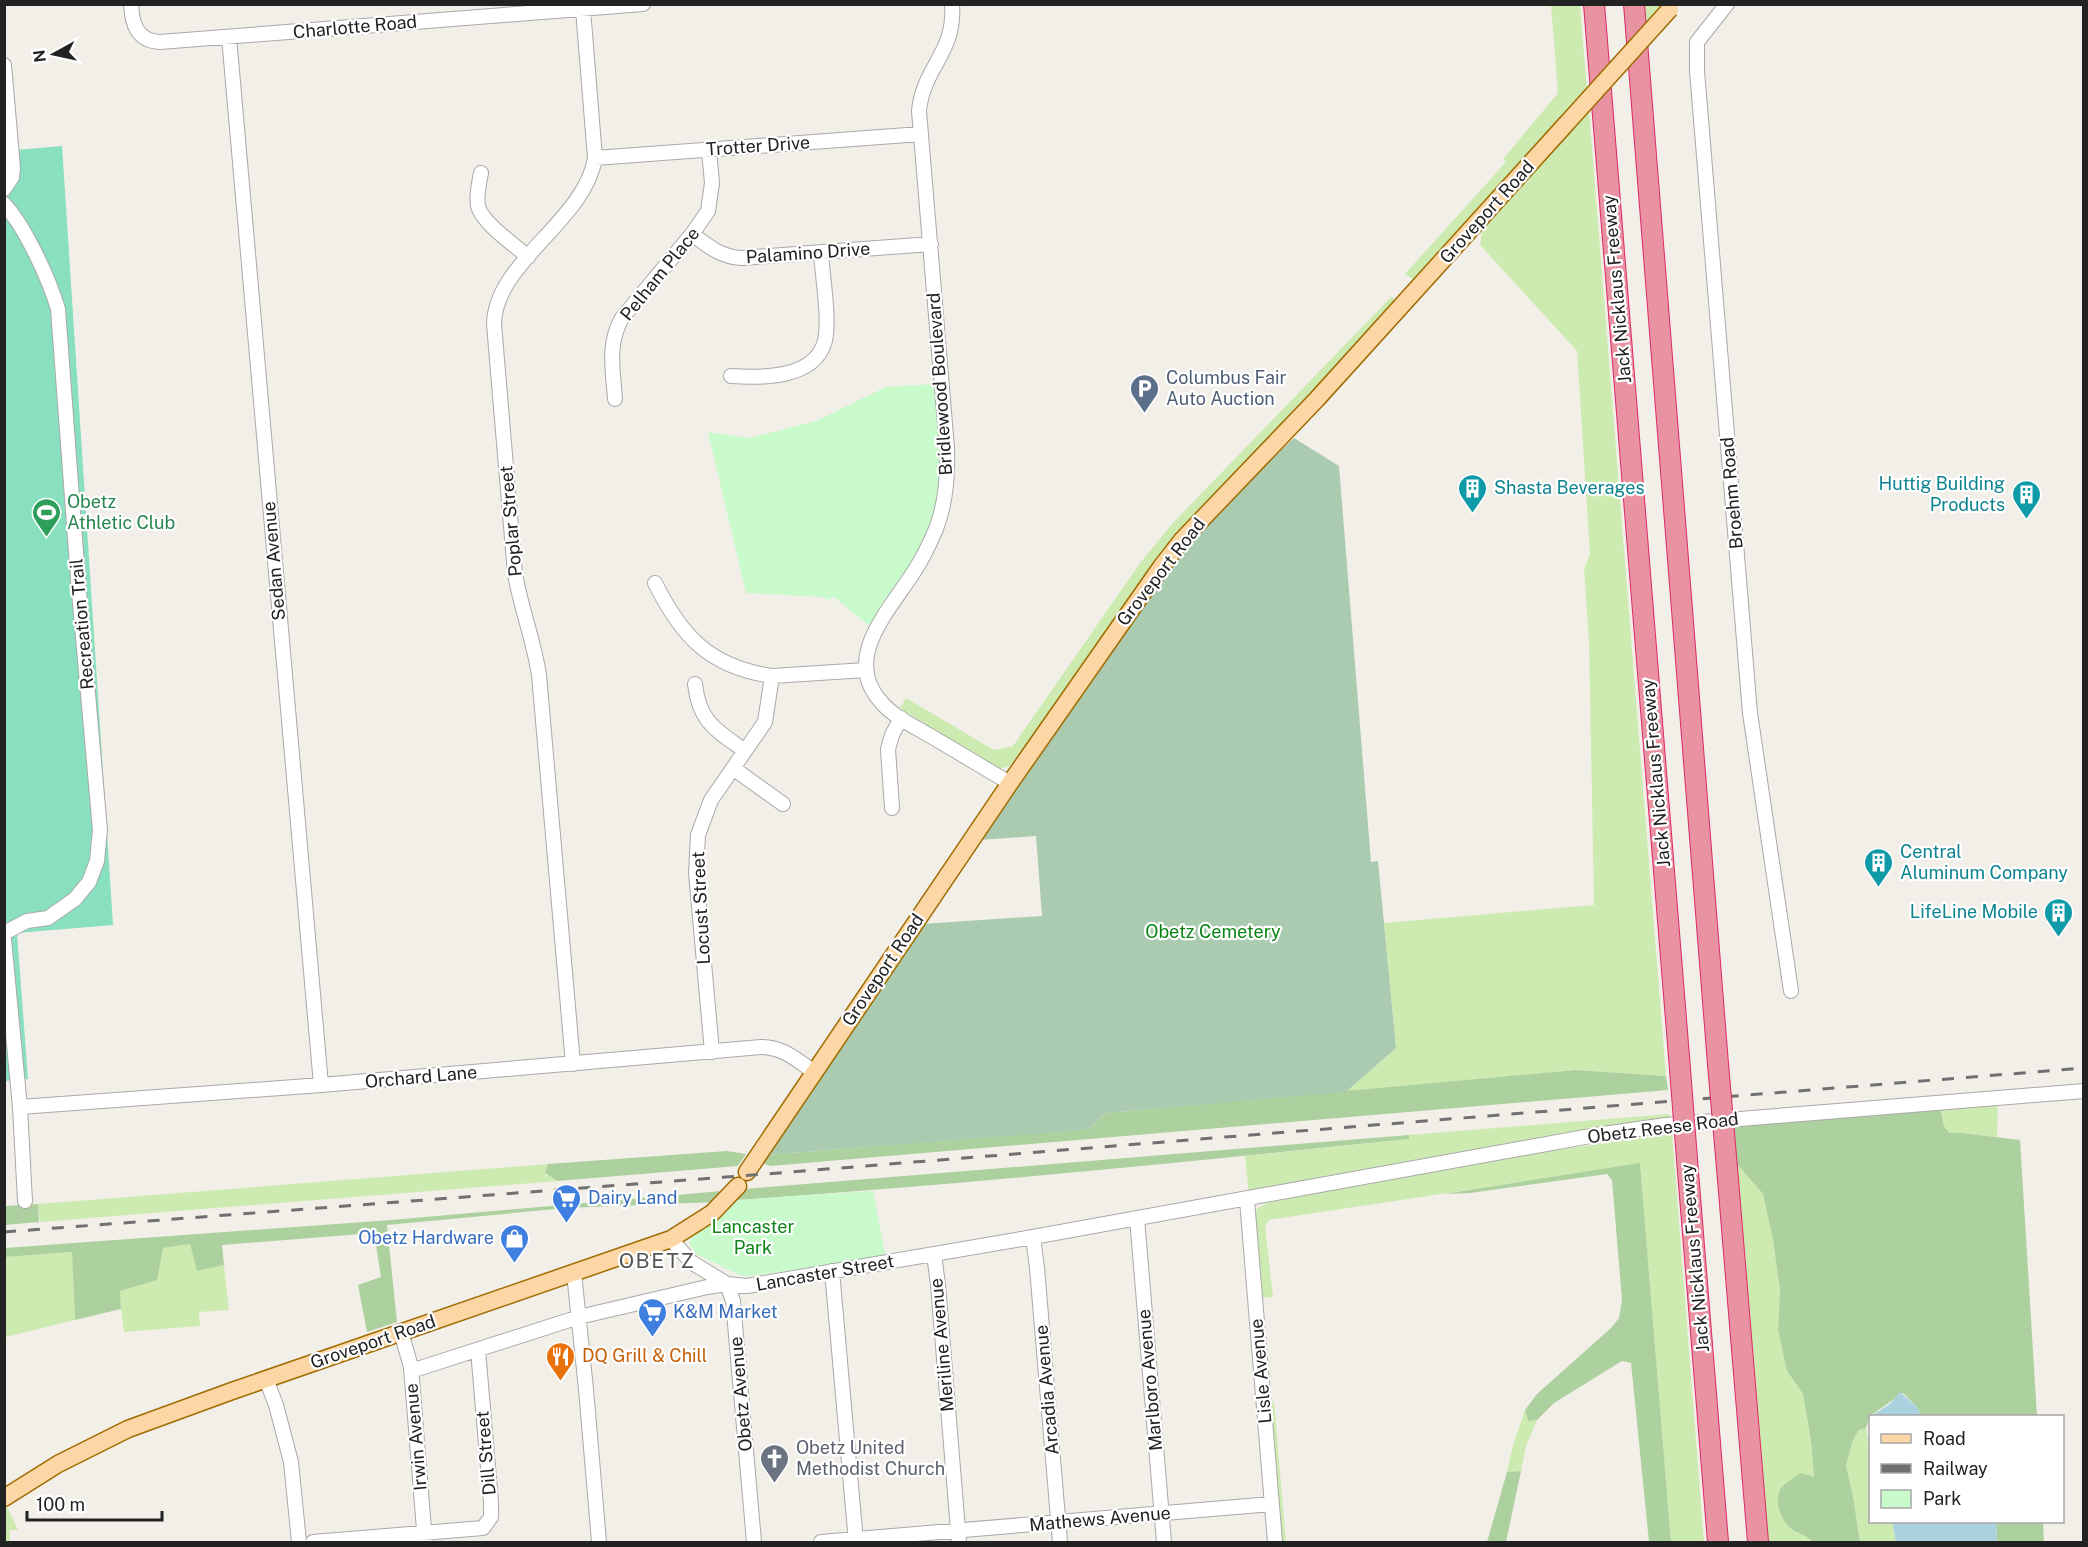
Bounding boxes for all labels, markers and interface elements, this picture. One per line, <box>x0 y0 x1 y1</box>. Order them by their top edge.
street label: Charlotte Road <box>292 11 418 42</box>
north arrow <box>24 24 84 84</box>
text: N <box>29 48 50 64</box>
street label: Trotter Drive <box>705 131 811 160</box>
street label: Groveport Road <box>1435 156 1538 267</box>
street label: Jack Nicklaus Freeway <box>1598 194 1635 384</box>
street label: Pelham Place <box>616 223 704 325</box>
street label: Palamino Drive <box>745 238 871 267</box>
street label: Bridlewood Boulevard <box>923 292 956 476</box>
place label: Columbus Fair Auto Auction <box>1166 367 1287 409</box>
parking icon: Columbus Fair Auto Auction <box>1129 372 1161 414</box>
street label: Broehm Road <box>1716 436 1747 550</box>
street label: Poplar Street <box>495 465 526 578</box>
building icon: Shasta Beverages <box>1457 472 1489 514</box>
place label: Huttig Building Products <box>1878 473 2005 515</box>
place label: Shasta Beverages <box>1494 477 1645 498</box>
building icon: Huttig Building Products <box>2010 478 2042 520</box>
place label: Obetz Athletic Club <box>67 491 175 533</box>
sports icon: Obetz Athletic Club <box>30 496 62 538</box>
street label: Sedan Avenue <box>258 501 289 621</box>
street label: Groveport Road <box>1112 514 1209 630</box>
street label: Recreation Trail <box>65 558 98 690</box>
street label: Jack Nicklaus Freeway <box>1637 678 1674 868</box>
place label: Central Aluminum Company <box>1900 841 2068 883</box>
building icon: Central Aluminum Company <box>1863 846 1895 888</box>
street label: Locust Street <box>687 851 714 965</box>
building icon: LifeLine Mobile <box>2043 896 2075 938</box>
place label: LifeLine Mobile <box>1910 901 2038 922</box>
street label: Groveport Road <box>837 910 928 1030</box>
park label: Obetz Cemetery <box>1145 921 1281 942</box>
street label: Orchard Lane <box>364 1061 478 1092</box>
street label: Obetz Reese Road <box>1586 1108 1740 1147</box>
street label: Jack Nicklaus Freeway <box>1676 1163 1713 1353</box>
supermarket icon: Dairy Land <box>551 1182 583 1224</box>
place label: Dairy Land <box>588 1187 677 1208</box>
park label: Lancaster Park <box>712 1216 794 1258</box>
shop icon: Obetz Hardware <box>499 1222 531 1264</box>
place label: Obetz Hardware <box>358 1227 494 1248</box>
district label: OBETZ <box>619 1248 695 1273</box>
street label: Lancaster Street <box>754 1250 896 1295</box>
street label: Meriline Avenue <box>925 1277 958 1413</box>
supermarket icon: K&M Market <box>636 1296 668 1338</box>
place label: K&M Market <box>673 1301 778 1322</box>
street label: Marlboro Avenue <box>1133 1308 1166 1452</box>
street label: Groveport Road <box>308 1310 438 1373</box>
street label: Lisle Avenue <box>1245 1318 1276 1424</box>
street label: Arcadia Avenue <box>1030 1324 1063 1456</box>
street label: Obetz Avenue <box>725 1336 756 1452</box>
restaurant icon: DQ Grill & Chill <box>545 1340 577 1382</box>
place label: DQ Grill & Chill <box>582 1345 707 1366</box>
street label: Irwin Avenue <box>400 1383 431 1492</box>
street label: Dill Street <box>471 1410 500 1496</box>
legend <box>1869 1415 2064 1523</box>
text: Road <box>1923 1428 1966 1449</box>
place label: Obetz United Methodist Church <box>796 1437 945 1479</box>
church icon: Obetz United Methodist Church <box>759 1442 791 1484</box>
text: Railway <box>1923 1458 1988 1479</box>
scale bar <box>27 1484 162 1522</box>
text: Park <box>1923 1488 1961 1509</box>
text: 100 m <box>36 1494 85 1515</box>
street label: Mathews Avenue <box>1028 1502 1172 1535</box>

